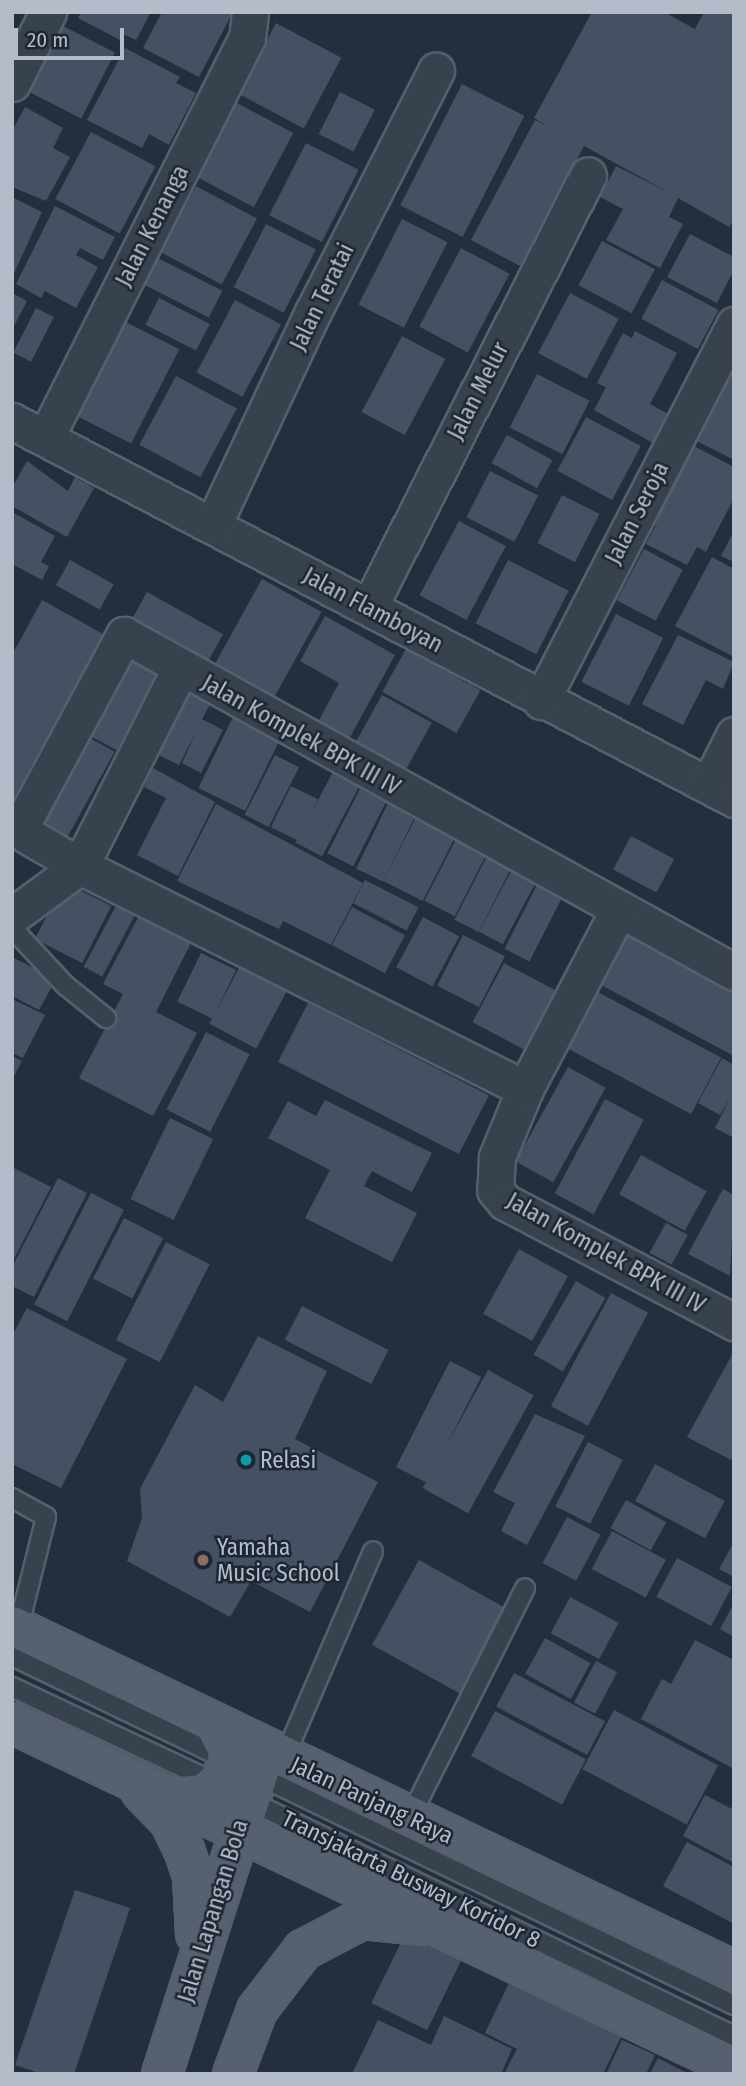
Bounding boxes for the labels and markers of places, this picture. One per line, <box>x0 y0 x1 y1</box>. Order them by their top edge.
place label: Relasi <box>260 1446 316 1474</box>
marker: Relasi <box>238 1452 254 1468</box>
place label: Yamaha Music School <box>217 1533 340 1587</box>
marker: Yamaha Music School <box>195 1552 211 1568</box>

